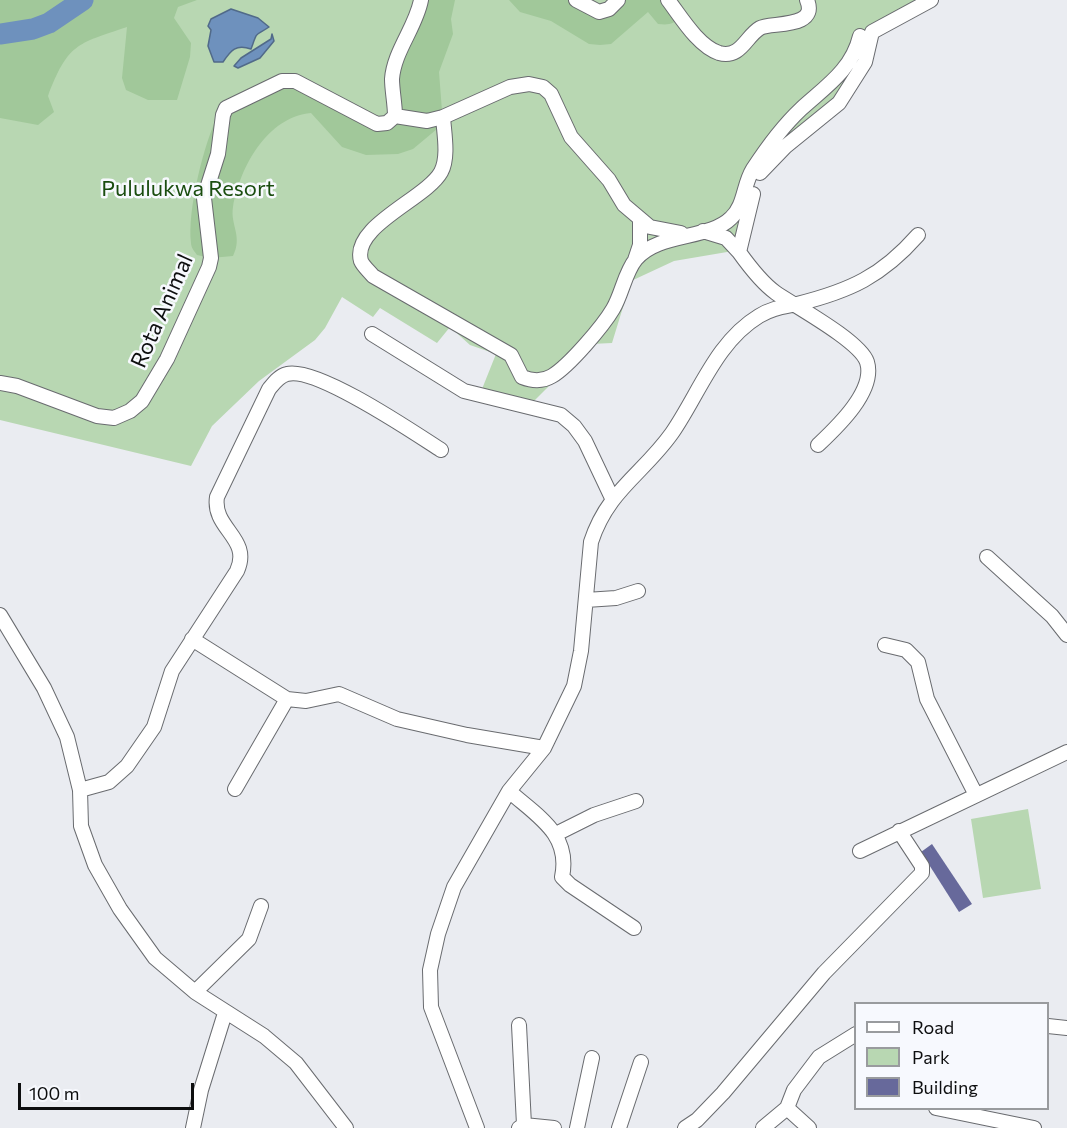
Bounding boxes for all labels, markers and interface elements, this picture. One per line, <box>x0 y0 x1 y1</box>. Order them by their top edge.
park label: Pululukwa Resort <box>101 176 275 202</box>
street label: Rota Animal <box>125 250 199 372</box>
legend <box>854 1002 1049 1110</box>
text: Road <box>912 1016 954 1038</box>
text: Park <box>912 1046 950 1068</box>
scale bar <box>21 1071 196 1109</box>
text: Building <box>912 1076 978 1098</box>
text: 100 m <box>29 1082 79 1104</box>

